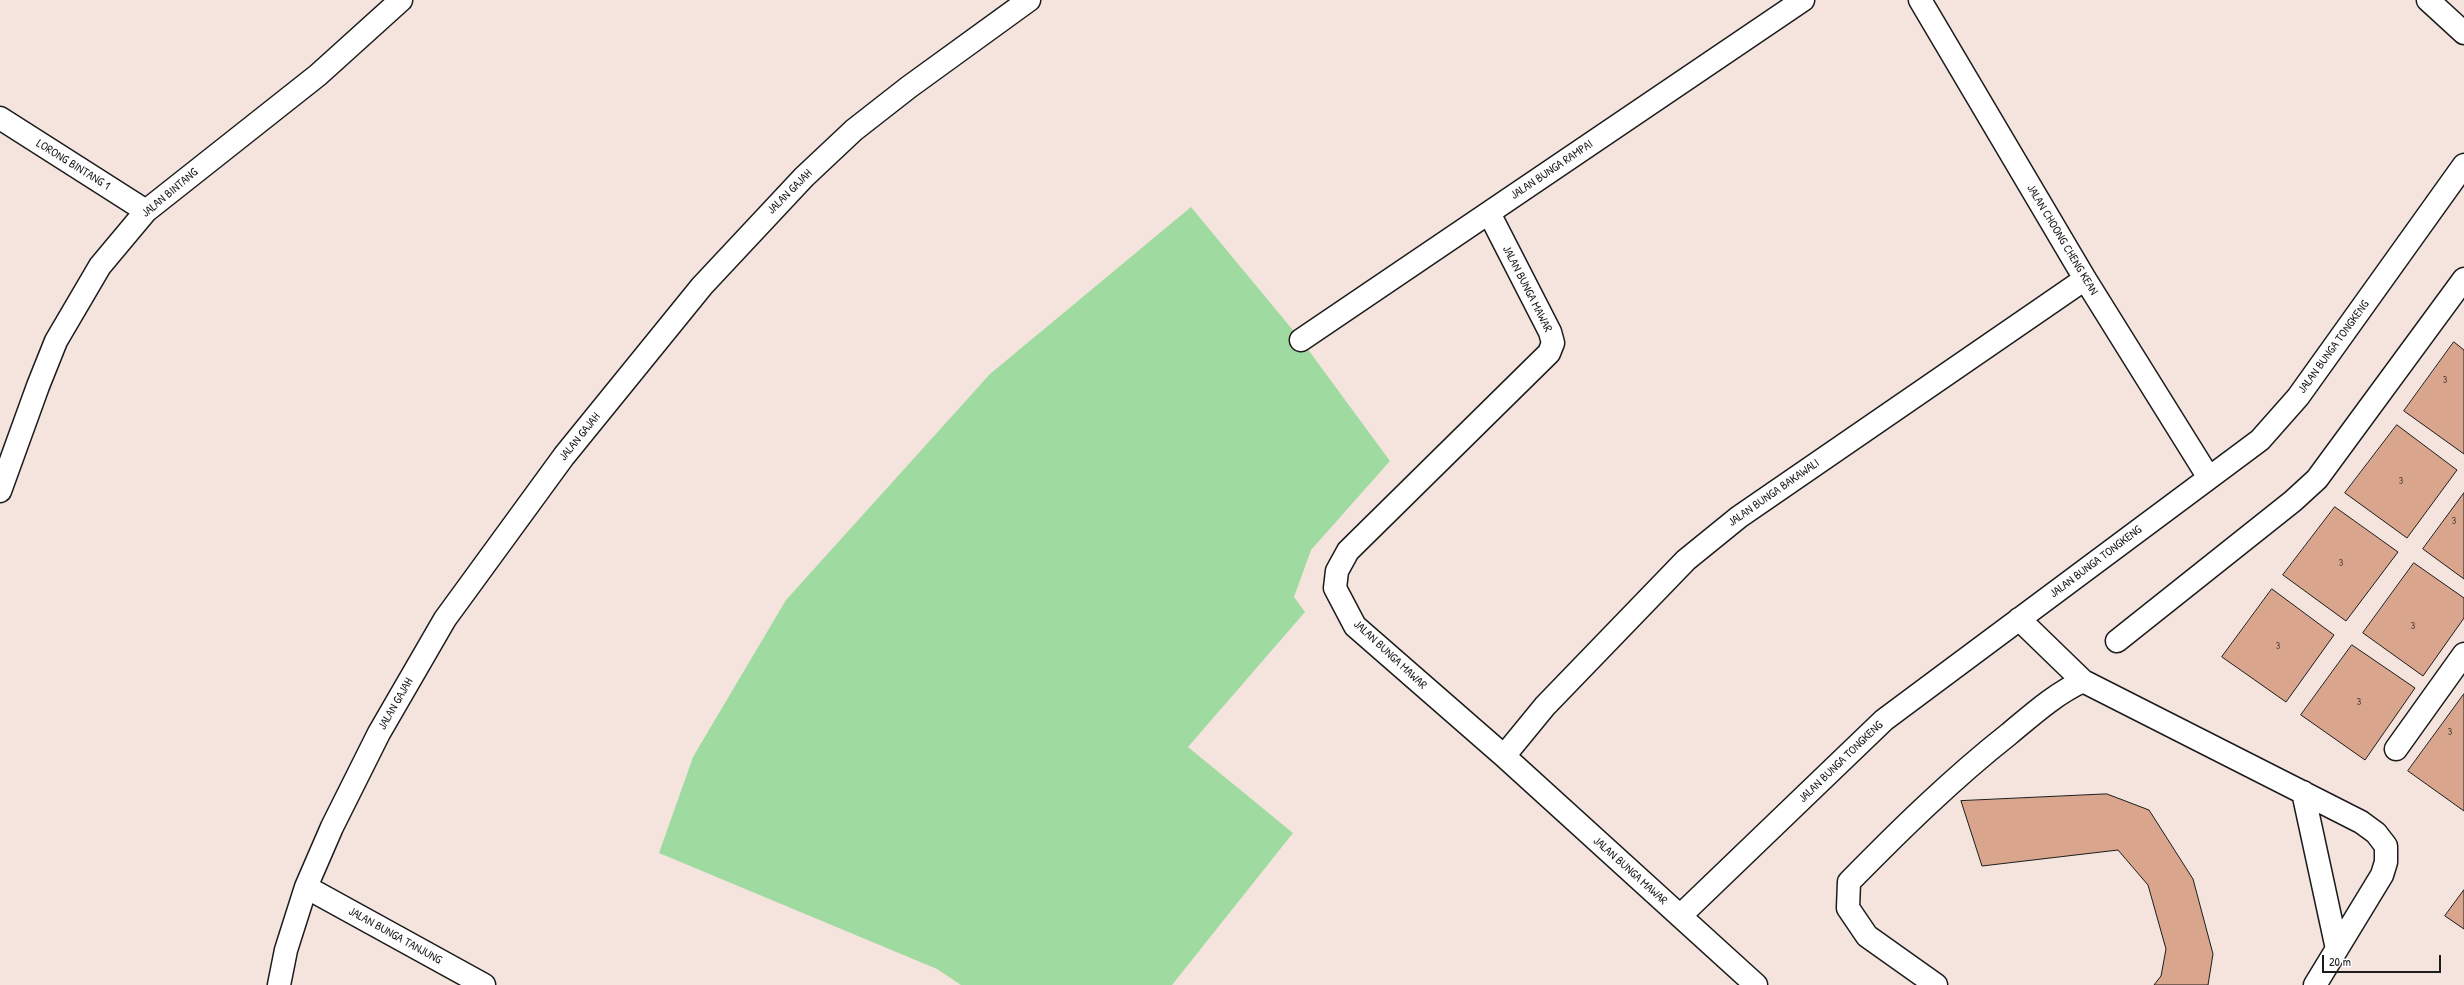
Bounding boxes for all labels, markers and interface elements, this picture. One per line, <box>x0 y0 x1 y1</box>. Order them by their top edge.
street label: LORONG BINTANG 1 <box>33 137 113 193</box>
street label: JALAN BUNGA RAMPAI <box>1508 137 1596 203</box>
street label: JALAN BINTANG <box>139 165 201 221</box>
street label: JALAN GAJAH <box>765 167 815 217</box>
street label: JALAN CHOONG CHENG KEAN <box>2023 182 2101 298</box>
street label: JALAN BUNGA MAWAR <box>1499 243 1555 335</box>
street label: JALAN BUNGA TONGKENG <box>2295 298 2373 396</box>
house number: 3 <box>2443 374 2447 386</box>
street label: JALAN GAJAH <box>556 410 604 464</box>
street label: JALAN BUNGA BAKAWALI <box>1726 456 1822 530</box>
house number: 3 <box>2399 475 2403 487</box>
house number: 3 <box>2452 515 2456 527</box>
street label: JALAN BUNGA TONGKENG <box>2047 523 2145 601</box>
house number: 3 <box>2339 557 2343 569</box>
street label: JALAN BUNGA MAWAR <box>1350 617 1430 693</box>
house number: 3 <box>2411 620 2415 632</box>
house number: 3 <box>2276 640 2280 652</box>
street label: JALAN GAJAH <box>375 676 417 732</box>
house number: 3 <box>2357 696 2361 708</box>
street label: JALAN BUNGA TONGKENG <box>1796 718 1886 806</box>
house number: 3 <box>2448 726 2452 738</box>
street label: JALAN BUNGA MAWAR <box>1590 834 1670 908</box>
street label: JALAN BUNGA TANJUNG <box>346 904 444 968</box>
scale bar <box>2324 947 2443 973</box>
text: 20 m <box>2329 953 2351 970</box>

